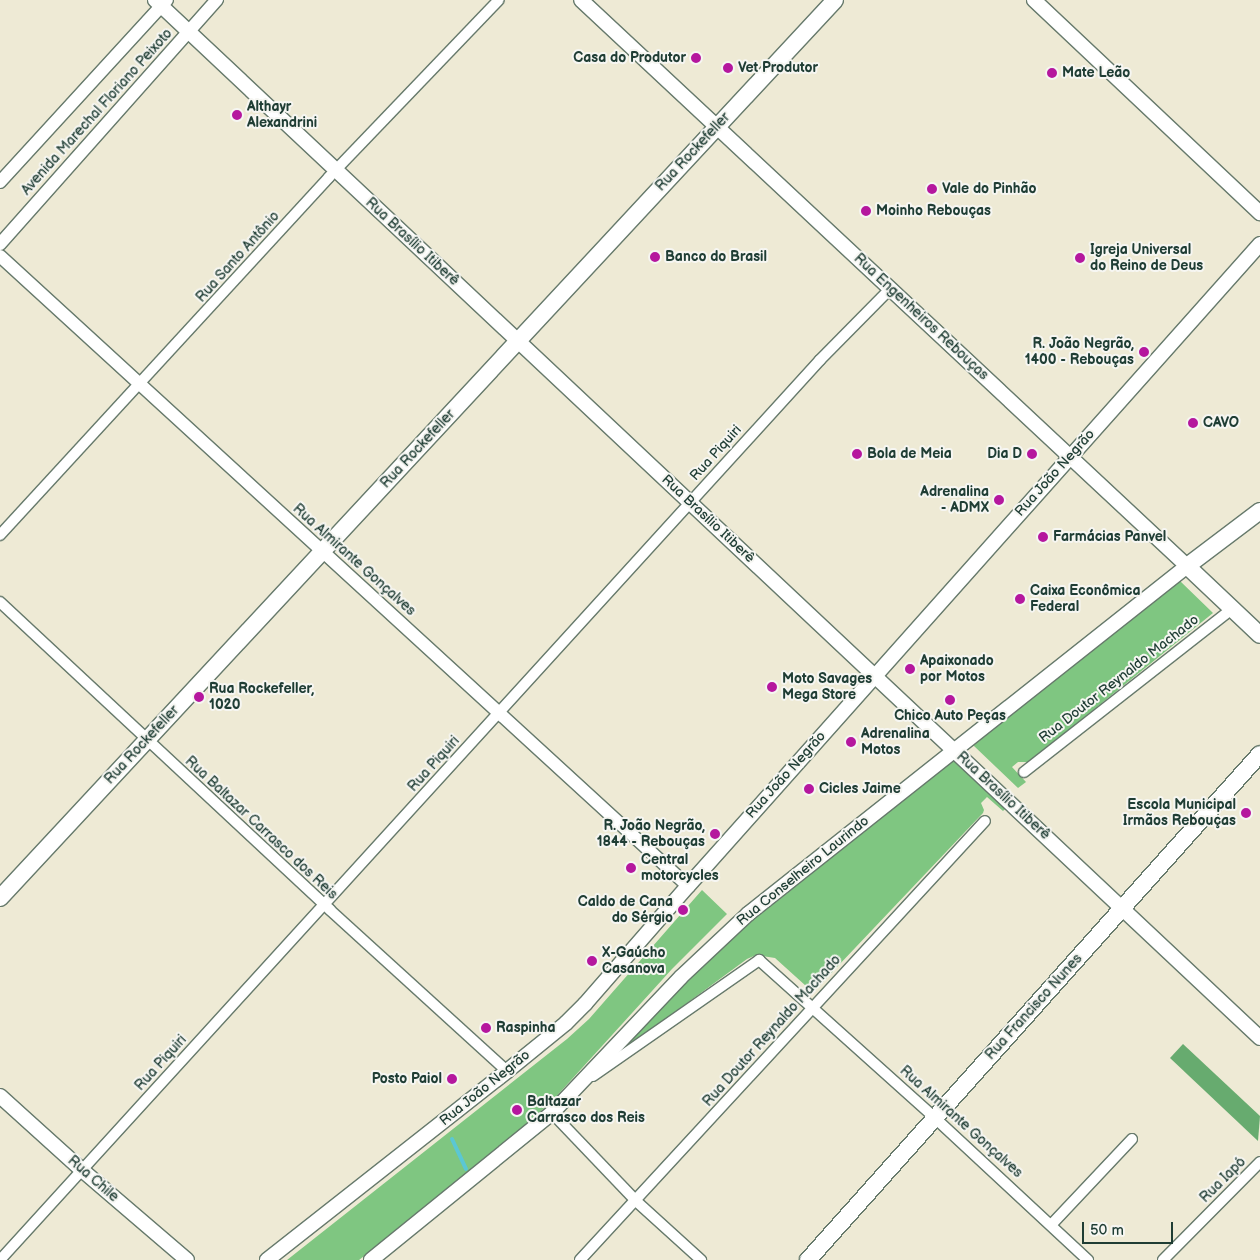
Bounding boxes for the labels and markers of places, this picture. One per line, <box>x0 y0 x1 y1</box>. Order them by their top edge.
place label: Casa do Produtor <box>573 50 686 66</box>
marker: Casa do Produtor <box>690 52 702 64</box>
place label: Vet Produtor <box>738 60 818 76</box>
marker: Vet Produtor <box>722 62 734 74</box>
place label: Mate Leão <box>1062 65 1130 81</box>
marker: Mate Leão <box>1046 67 1058 79</box>
place label: Althayr Alexandrini <box>247 99 317 132</box>
marker: Althayr Alexandrini <box>231 109 243 121</box>
place label: Vale do Pinhão <box>942 181 1037 197</box>
marker: Vale do Pinhão <box>926 183 938 195</box>
place label: Moinho Rebouças <box>876 203 991 219</box>
marker: Moinho Rebouças <box>860 205 872 217</box>
place label: Igreja Universal do Reino de Deus <box>1090 242 1203 274</box>
place label: Banco do Brasil <box>665 249 767 265</box>
marker: Banco do Brasil <box>649 251 661 263</box>
marker: Igreja Universal do Reino de Deus <box>1074 252 1086 264</box>
place label: R. João Negrão, 1400 - Rebouças <box>1025 336 1134 368</box>
marker: R. João Negrão, 1400 - Rebouças <box>1138 346 1150 358</box>
place label: CAVO <box>1203 415 1239 431</box>
marker: CAVO <box>1187 417 1199 429</box>
place label: Bola de Meia <box>867 446 952 462</box>
place label: Dia D <box>987 446 1022 462</box>
marker: Bola de Meia <box>851 448 863 460</box>
marker: Dia D <box>1026 448 1038 460</box>
place label: Adrenalina - ADMX <box>920 484 989 516</box>
marker: Adrenalina - ADMX <box>993 494 1005 506</box>
place label: Farmácias Panvel <box>1053 529 1166 545</box>
marker: Farmácias Panvel <box>1037 531 1049 543</box>
place label: Caixa Econômica Federal <box>1030 583 1141 616</box>
marker: Caixa Econômica Federal <box>1014 593 1026 605</box>
place label: Apaixonado por Motos <box>920 653 994 686</box>
marker: Apaixonado por Motos <box>904 663 916 675</box>
place label: Moto Savages Mega Store <box>782 671 872 704</box>
place label: Rua Rockefeller, 1020 <box>209 681 314 714</box>
marker: Moto Savages Mega Store <box>766 681 778 693</box>
marker: Rua Rockefeller, 1020 <box>193 691 205 703</box>
marker: Chico Auto Peças <box>944 694 956 706</box>
place label: Chico Auto Peças <box>894 708 1006 724</box>
place label: Adrenalina Motos <box>861 726 930 759</box>
marker: Adrenalina Motos <box>845 736 857 748</box>
place label: Cicles Jaime <box>819 781 901 797</box>
marker: Cicles Jaime <box>803 783 815 795</box>
place label: Escola Municipal Irmãos Rebouças <box>1123 797 1236 830</box>
marker: Escola Municipal Irmãos Rebouças <box>1240 807 1252 819</box>
place label: R. João Negrão, 1844 - Rebouças <box>597 818 705 850</box>
marker: R. João Negrão, 1844 - Rebouças <box>709 828 721 840</box>
place label: Central motorcycles <box>641 852 719 884</box>
marker: Central motorcycles <box>625 862 637 874</box>
place label: Caldo de Cana do Sérgio <box>578 894 673 926</box>
marker: Caldo de Cana do Sérgio <box>677 904 689 916</box>
place label: X-Gaúcho Casanova <box>602 945 665 978</box>
marker: X-Gaúcho Casanova <box>586 955 598 967</box>
place label: Raspinha <box>496 1020 555 1036</box>
marker: Raspinha <box>480 1022 492 1034</box>
place label: Posto Paiol <box>372 1071 442 1087</box>
marker: Posto Paiol <box>446 1073 458 1085</box>
place label: Baltazar Carrasco dos Reis <box>527 1094 645 1126</box>
marker: Baltazar Carrasco dos Reis <box>511 1104 523 1116</box>

